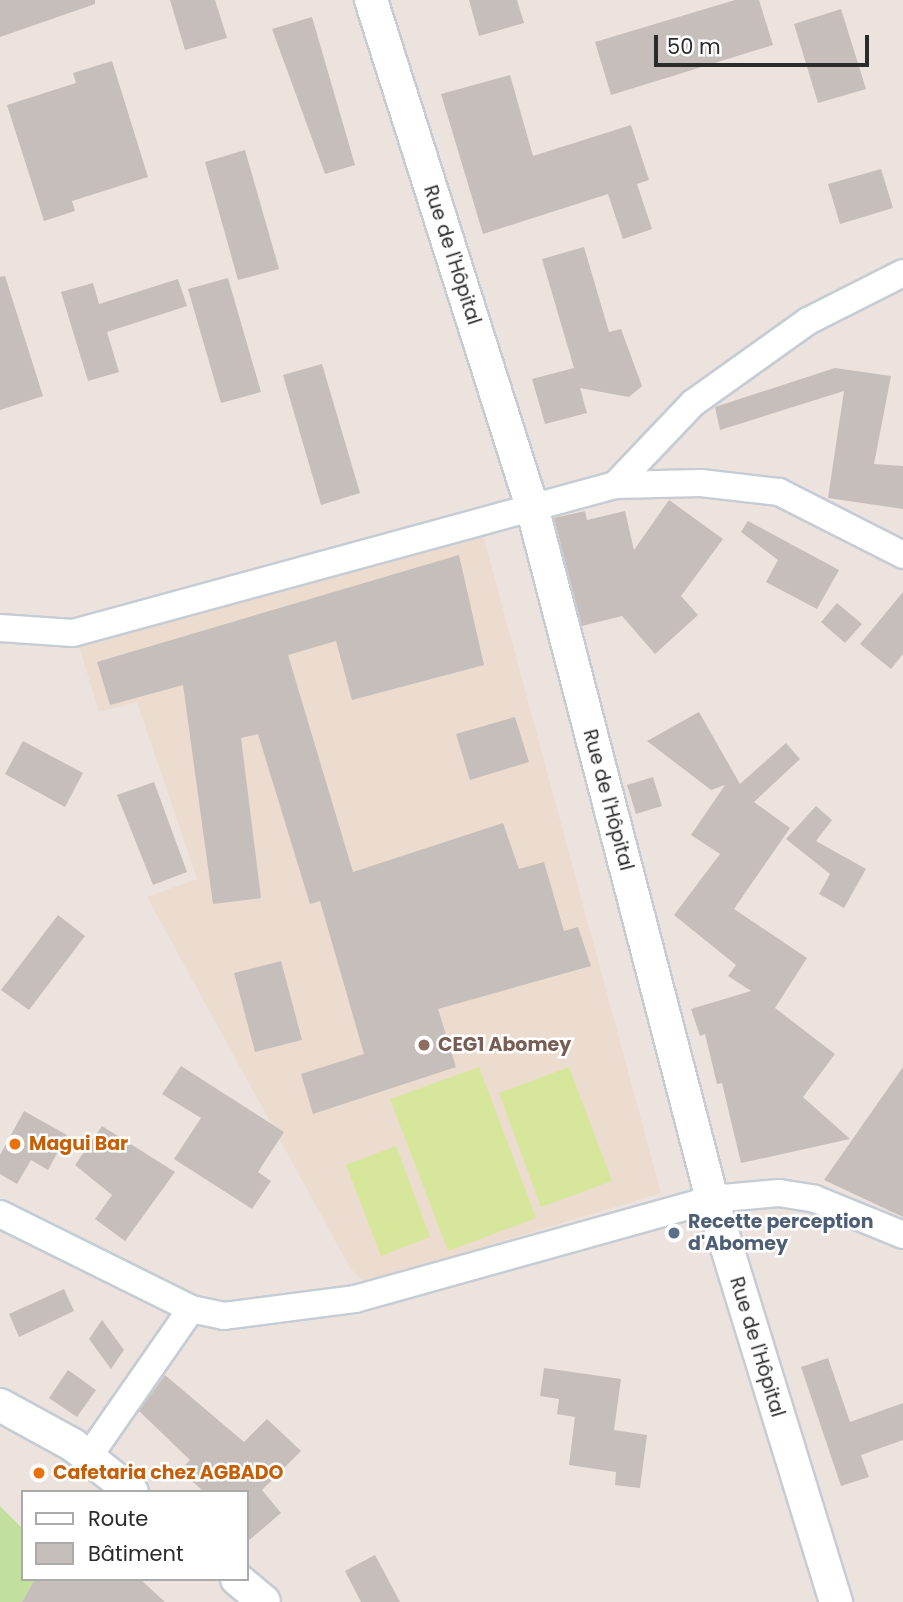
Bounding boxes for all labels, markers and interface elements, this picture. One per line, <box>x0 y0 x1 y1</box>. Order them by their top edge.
scale bar <box>658 21 873 65</box>
text: 50 m <box>667 32 721 61</box>
street label: Rue de l'Hôpital <box>419 182 485 328</box>
street label: Rue de l'Hôpital <box>578 727 638 873</box>
place label: CEG1 Abomey <box>438 1034 571 1056</box>
marker: CEG1 Abomey <box>416 1037 432 1053</box>
place label: Magui Bar <box>29 1133 128 1155</box>
marker: Magui Bar <box>7 1136 23 1152</box>
place label: Recette perception d'Abomey <box>688 1211 874 1255</box>
marker: Recette perception d'Abomey <box>666 1225 682 1241</box>
street label: Rue de l'Hôpital <box>725 1274 789 1420</box>
place label: Cafetaria chez AGBADO <box>53 1462 283 1484</box>
marker: Cafetaria chez AGBADO <box>31 1465 47 1481</box>
legend <box>21 1490 248 1581</box>
text: Route <box>88 1504 148 1533</box>
text: Bâtiment <box>88 1539 184 1568</box>

